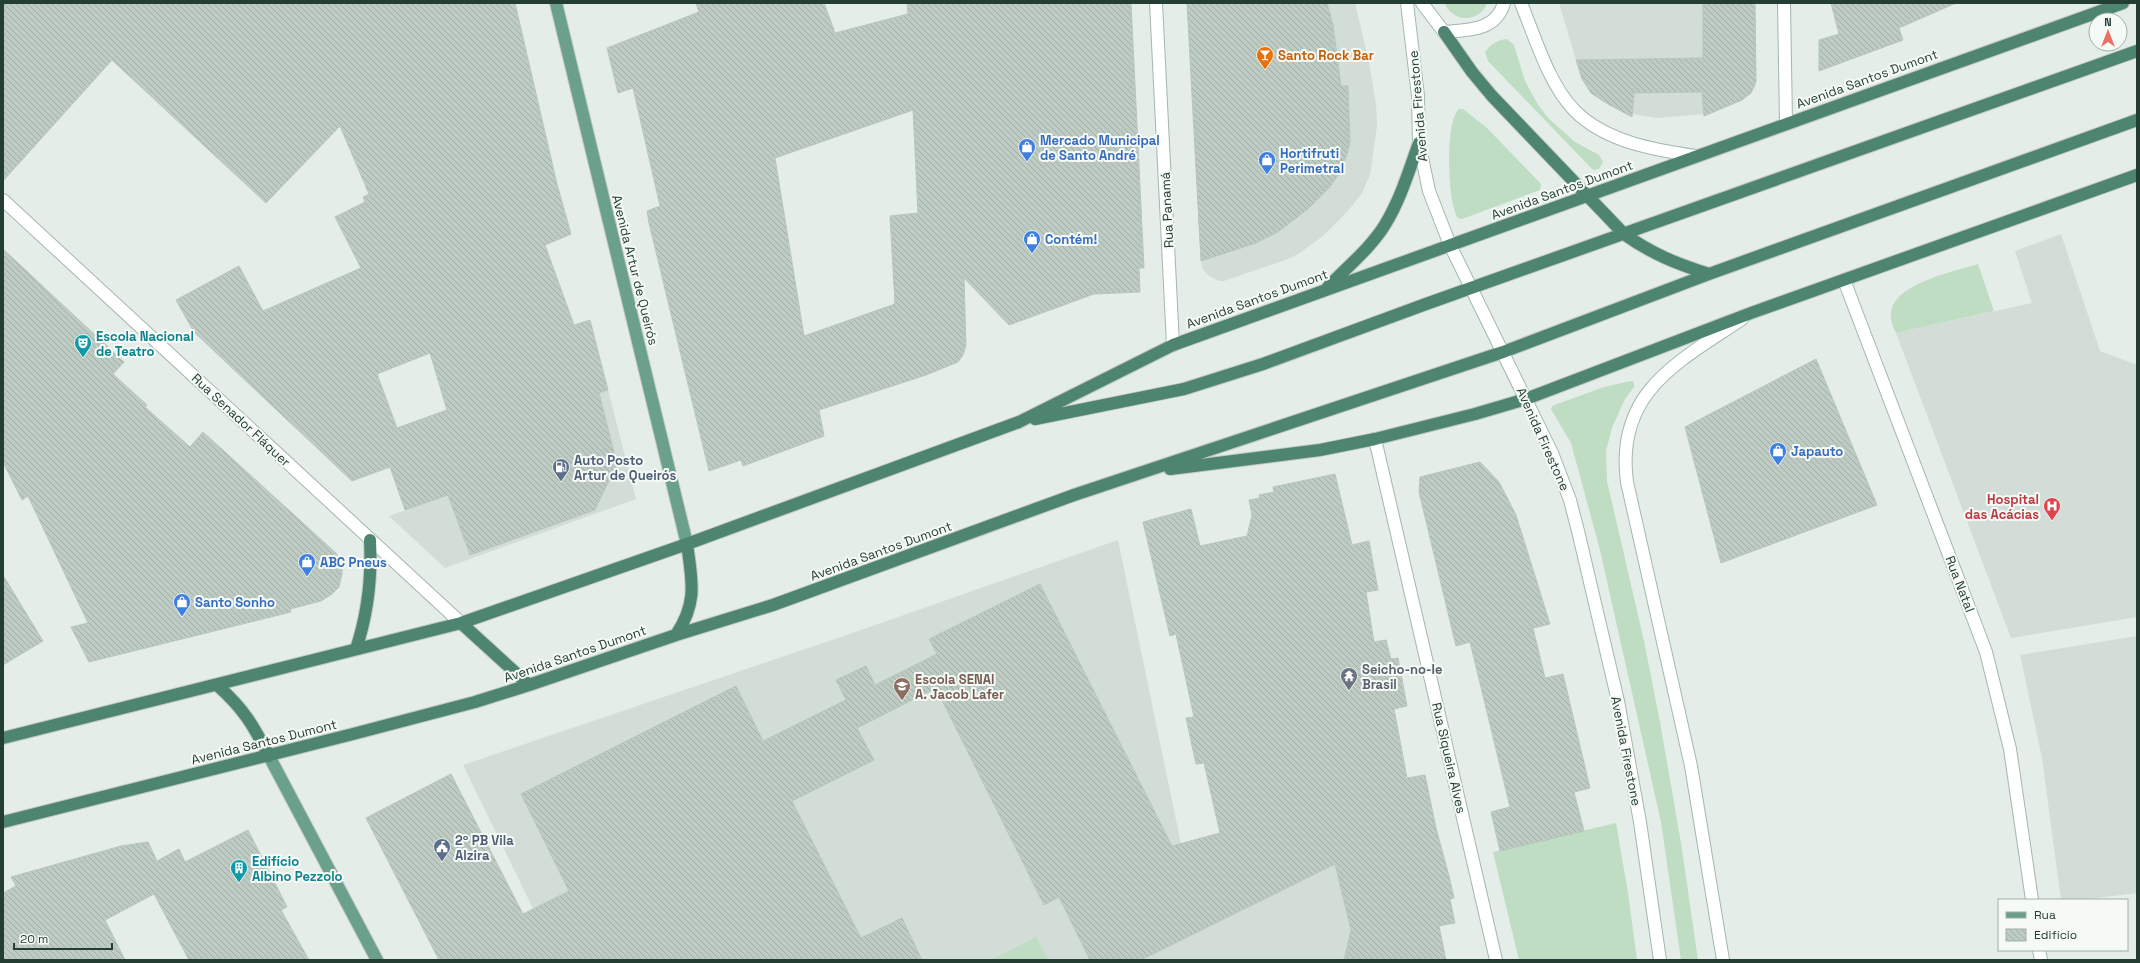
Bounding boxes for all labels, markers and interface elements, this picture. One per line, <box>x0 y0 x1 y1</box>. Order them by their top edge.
north arrow <box>2088 12 2128 52</box>
text: N <box>2104 15 2112 29</box>
bar icon: Santo Rock Bar <box>1255 45 1275 70</box>
street label: Avenida Santos Dumont <box>1794 45 1940 113</box>
place label: Santo Rock Bar <box>1278 47 1374 64</box>
street label: Avenida Firestone <box>1405 50 1431 162</box>
place label: Mercado Municipal de Santo André <box>1040 132 1160 164</box>
shop icon: Mercado Municipal de Santo André <box>1017 137 1037 162</box>
place label: Hortifruti Perimetral <box>1280 145 1344 177</box>
shop icon: Hortifruti Perimetral <box>1257 150 1277 175</box>
street label: Avenida Santos Dumont <box>1489 156 1635 224</box>
street label: Rua Panamá <box>1156 171 1177 249</box>
street label: Avenida Artur de Queirós <box>608 193 662 347</box>
shop icon: Contém! <box>1022 229 1042 254</box>
place label: Contém! <box>1045 231 1097 248</box>
street label: Avenida Santos Dumont <box>1184 265 1330 333</box>
place label: Escola Nacional de Teatro <box>96 328 194 360</box>
theatre icon: Escola Nacional de Teatro <box>73 333 93 358</box>
street label: Rua Senador Fláquer <box>188 370 294 470</box>
street label: Avenida Firestone <box>1513 385 1573 493</box>
shop icon: Japauto <box>1768 441 1788 466</box>
place label: Japauto <box>1791 443 1843 460</box>
place label: Auto Posto Artur de Queirós <box>574 452 676 484</box>
fuel station icon: Auto Posto Artur de Queirós <box>551 457 571 482</box>
place label: Hospital das Acácias <box>1965 491 2039 523</box>
hospital icon: Hospital das Acácias <box>2042 496 2062 521</box>
street label: Avenida Santos Dumont <box>808 517 954 585</box>
shop icon: ABC Pneus <box>297 552 317 577</box>
street label: Rua Natal <box>1941 553 1979 615</box>
place label: ABC Pneus <box>320 554 387 571</box>
shop icon: Santo Sonho <box>172 592 192 617</box>
place label: Santo Sonho <box>195 594 275 611</box>
street label: Avenida Santos Dumont <box>502 622 648 686</box>
place label: Seicho-no-Ie Brasil <box>1362 661 1443 693</box>
temple icon: Seicho-no-Ie Brasil <box>1339 666 1359 691</box>
place label: Escola SENAI A. Jacob Lafer <box>915 671 1004 703</box>
school or university icon: Escola SENAI A. Jacob Lafer <box>892 676 912 701</box>
street label: Avenida Firestone <box>1607 695 1645 807</box>
street label: Rua Siqueira Alves <box>1428 701 1470 815</box>
street label: Avenida Santos Dumont <box>189 716 339 768</box>
place label: 2º PB Vila Alzira <box>455 832 514 864</box>
public building icon: 2º PB Vila Alzira <box>432 837 452 862</box>
place label: Edifício Albino Pezzolo <box>252 853 343 885</box>
building icon: Edifício Albino Pezzolo <box>229 858 249 883</box>
legend <box>1998 899 2128 951</box>
text: Rua <box>2034 907 2056 923</box>
scale bar <box>14 925 112 951</box>
text: Edifício <box>2034 927 2077 943</box>
text: 20 m <box>20 931 48 947</box>

